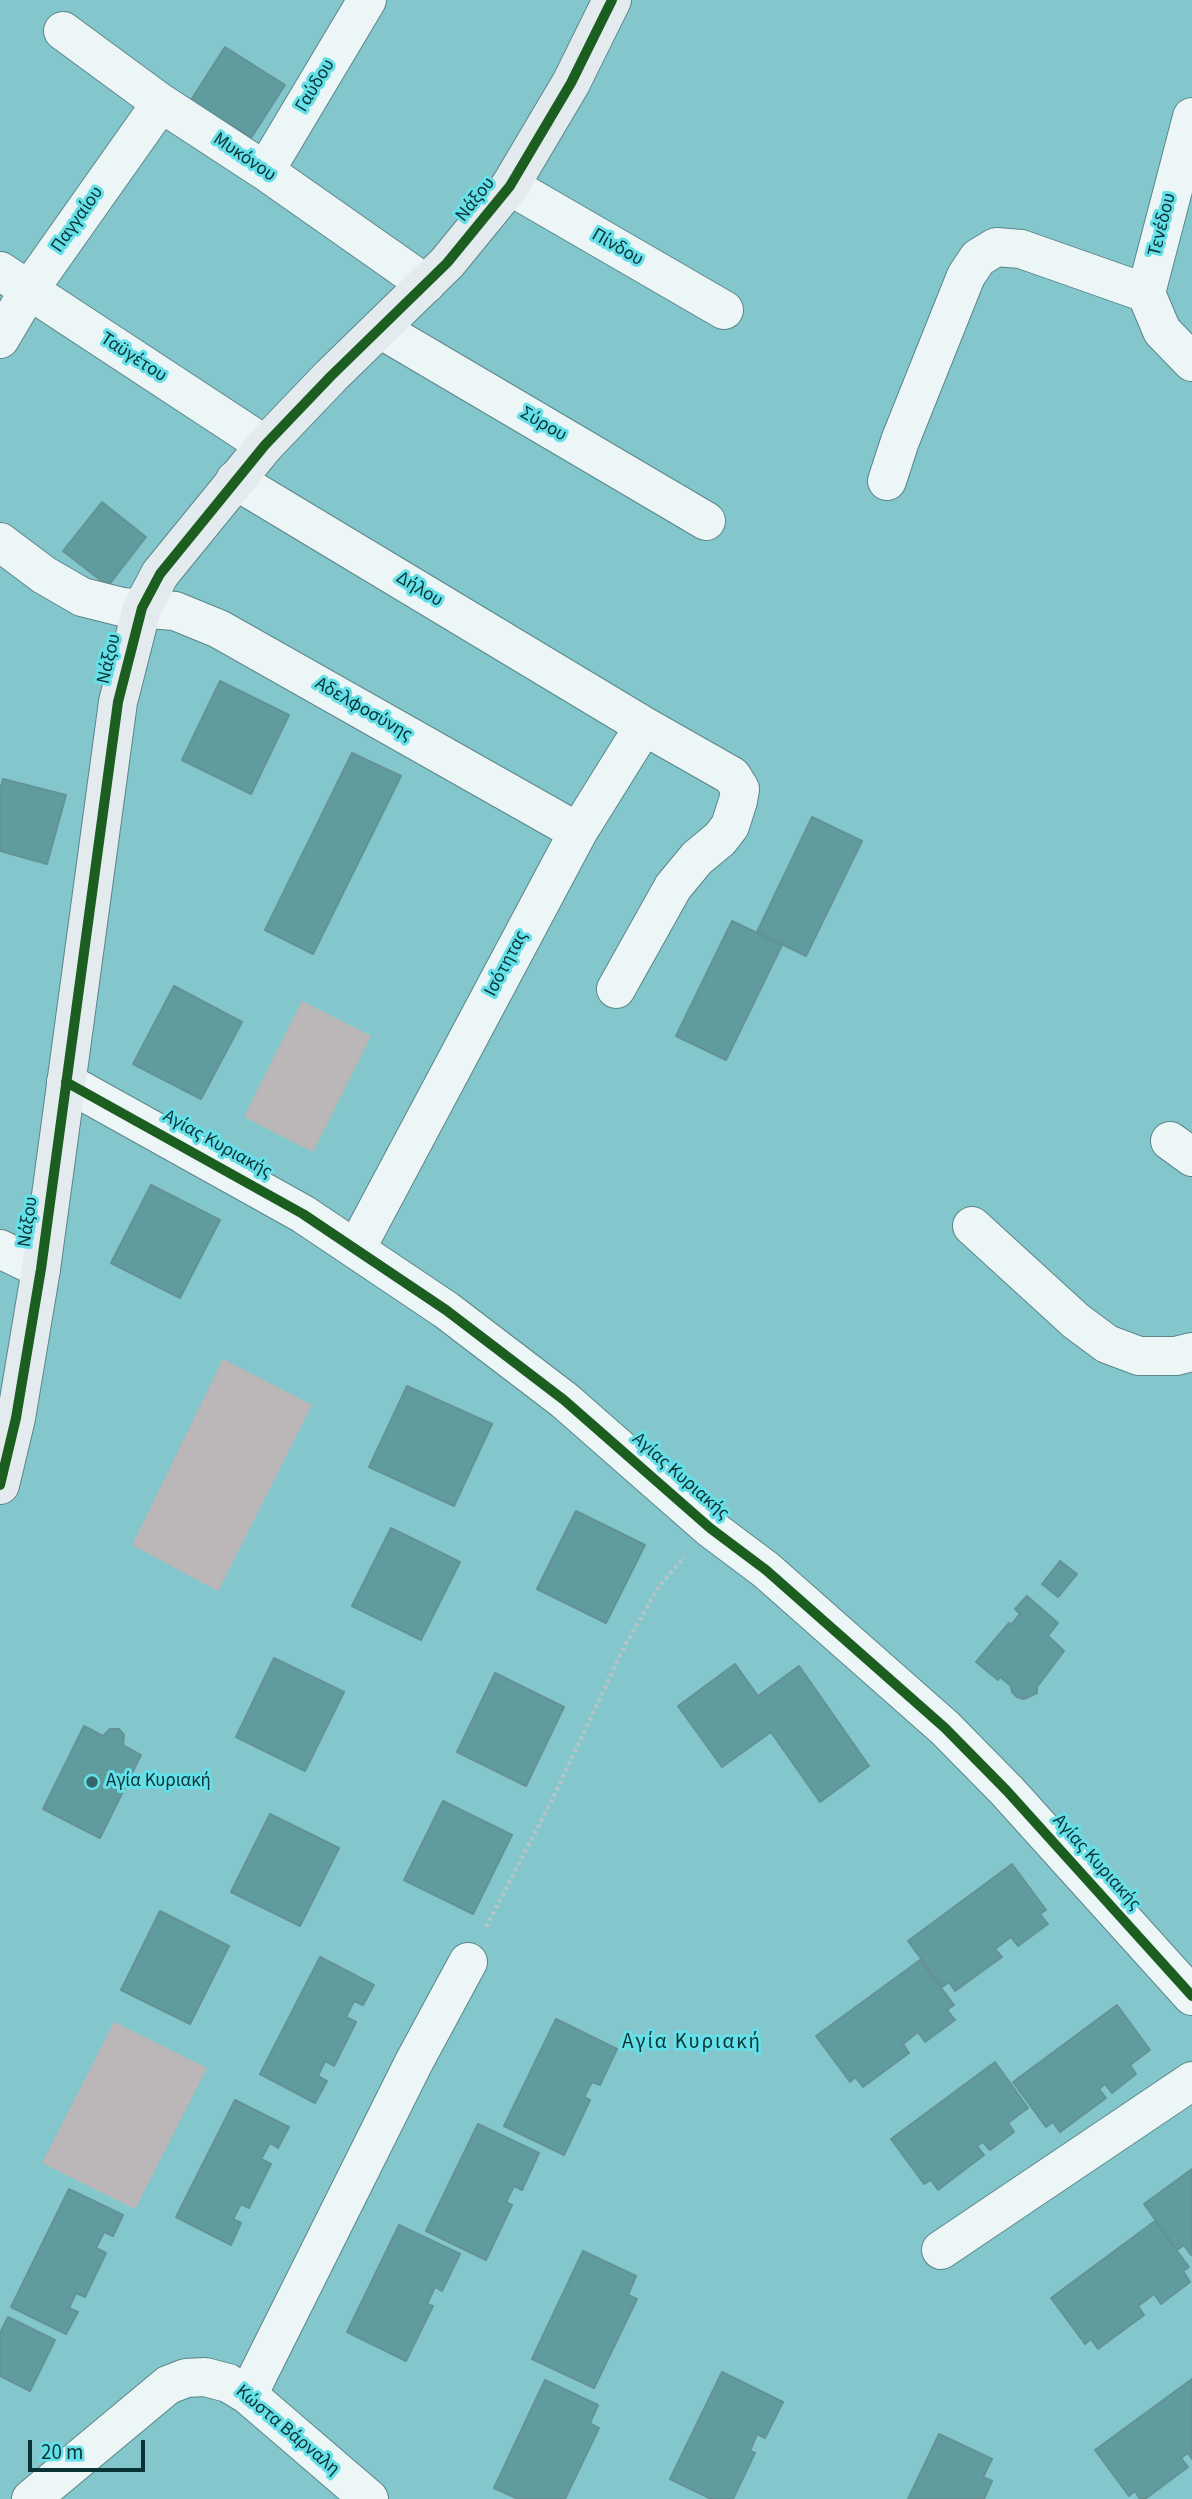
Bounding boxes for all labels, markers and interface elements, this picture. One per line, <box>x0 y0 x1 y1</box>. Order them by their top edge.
street label: Γαύδου <box>291 55 341 117</box>
street label: Μυκόνου <box>208 129 280 187</box>
street label: Νάξου <box>451 173 501 227</box>
street label: Παγγαίου <box>47 182 109 258</box>
street label: Τενέδου <box>1144 191 1182 259</box>
street label: Πίνδου <box>587 224 647 272</box>
street label: Ταϋγέτου <box>95 328 171 388</box>
street label: Σύρου <box>516 403 570 447</box>
street label: Δήλου <box>391 567 447 613</box>
street label: Νάξου <box>93 632 127 686</box>
street label: Αδελφοσύνης <box>310 673 416 747</box>
street label: Ισότητας <box>480 927 534 1001</box>
street label: Αγίας Κυριακής <box>158 1106 276 1184</box>
street label: Νάξου <box>14 1195 44 1249</box>
street label: Αγίας Κυριακής <box>627 1429 733 1525</box>
place label: Αγία Κυριακή <box>106 1771 211 1793</box>
marker: Αγία Κυριακή <box>84 1774 100 1790</box>
street label: Αγίας Κυριακής <box>1047 1810 1145 1916</box>
district label: Αγία Κυριακή <box>624 2030 760 2056</box>
street label: Κώστα Βάρναλη <box>230 2381 344 2481</box>
scale bar <box>32 2426 149 2470</box>
text: 20 m <box>41 2437 83 2467</box>

